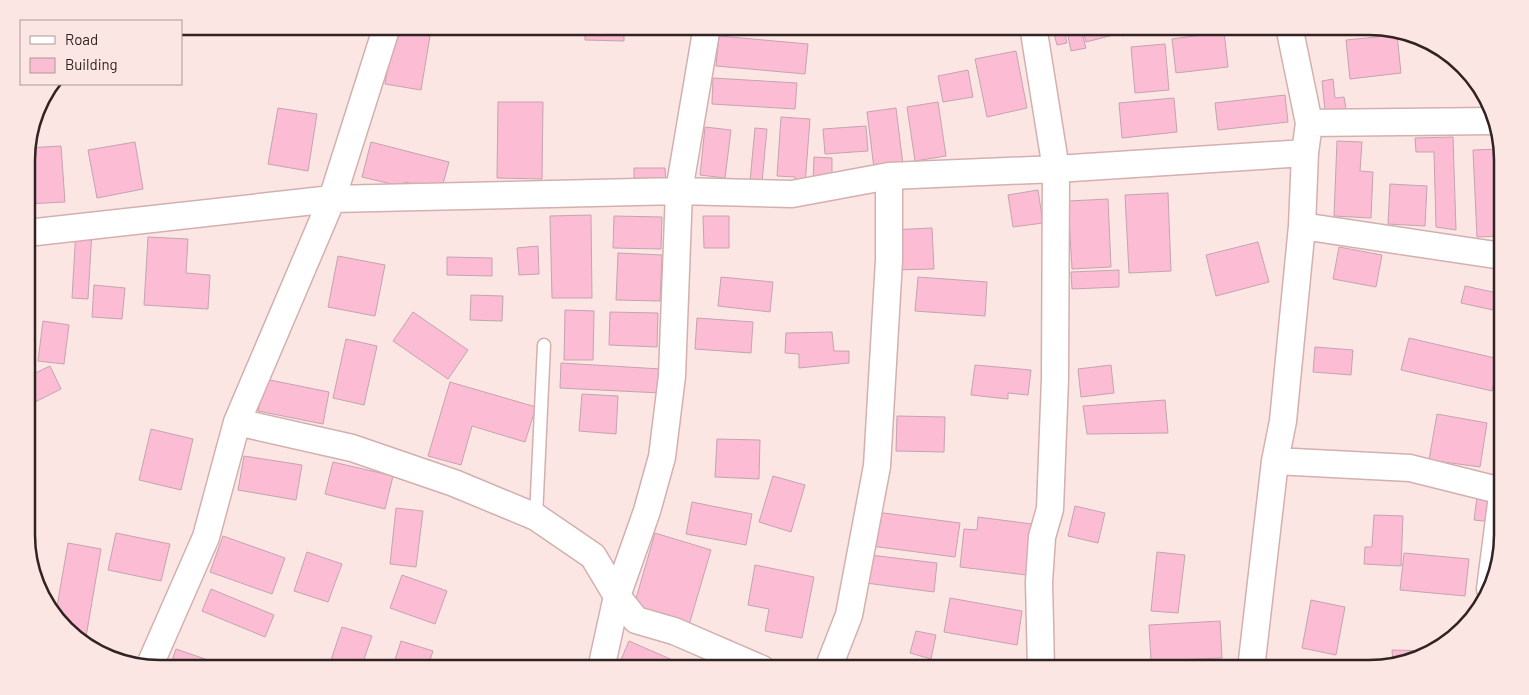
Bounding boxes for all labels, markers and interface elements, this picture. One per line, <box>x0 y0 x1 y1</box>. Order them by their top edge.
legend <box>20 20 182 85</box>
text: Road <box>65 30 98 48</box>
text: Building <box>65 55 118 73</box>

